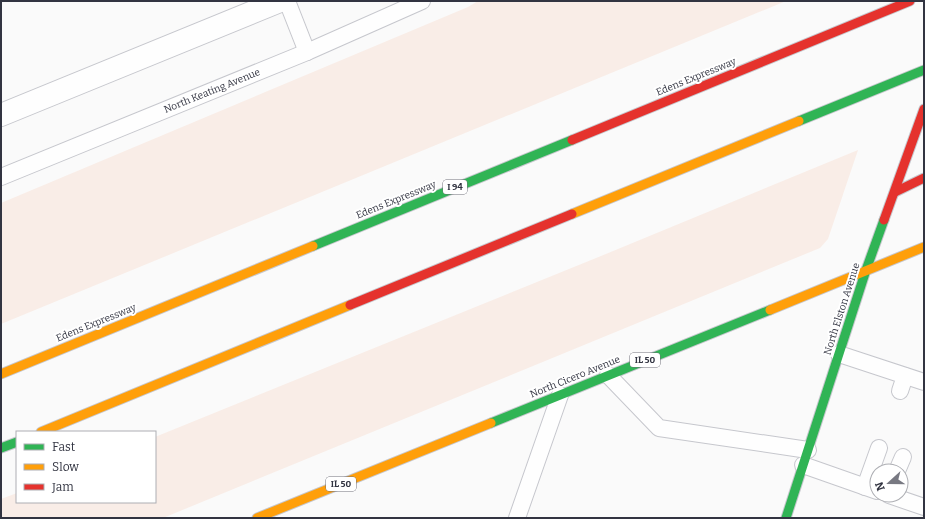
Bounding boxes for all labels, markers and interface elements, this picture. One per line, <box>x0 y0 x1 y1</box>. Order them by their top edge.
street label: Edens Expressway <box>654 55 738 99</box>
street label: North Keating Avenue <box>162 66 262 116</box>
street label: Edens Expressway <box>354 178 438 222</box>
road number: I 94 <box>443 180 467 194</box>
street label: North Elston Avenue <box>821 261 863 357</box>
street label: Edens Expressway <box>54 301 138 345</box>
street label: North Cicero Avenue <box>528 353 622 401</box>
road number: IL 50 <box>630 353 660 367</box>
legend <box>16 431 156 503</box>
text: Fast <box>52 440 76 454</box>
text: Slow <box>52 460 79 474</box>
north arrow <box>869 463 909 503</box>
road number: IL 50 <box>326 477 356 491</box>
text: Jam <box>51 480 74 494</box>
text: N <box>872 480 888 493</box>

